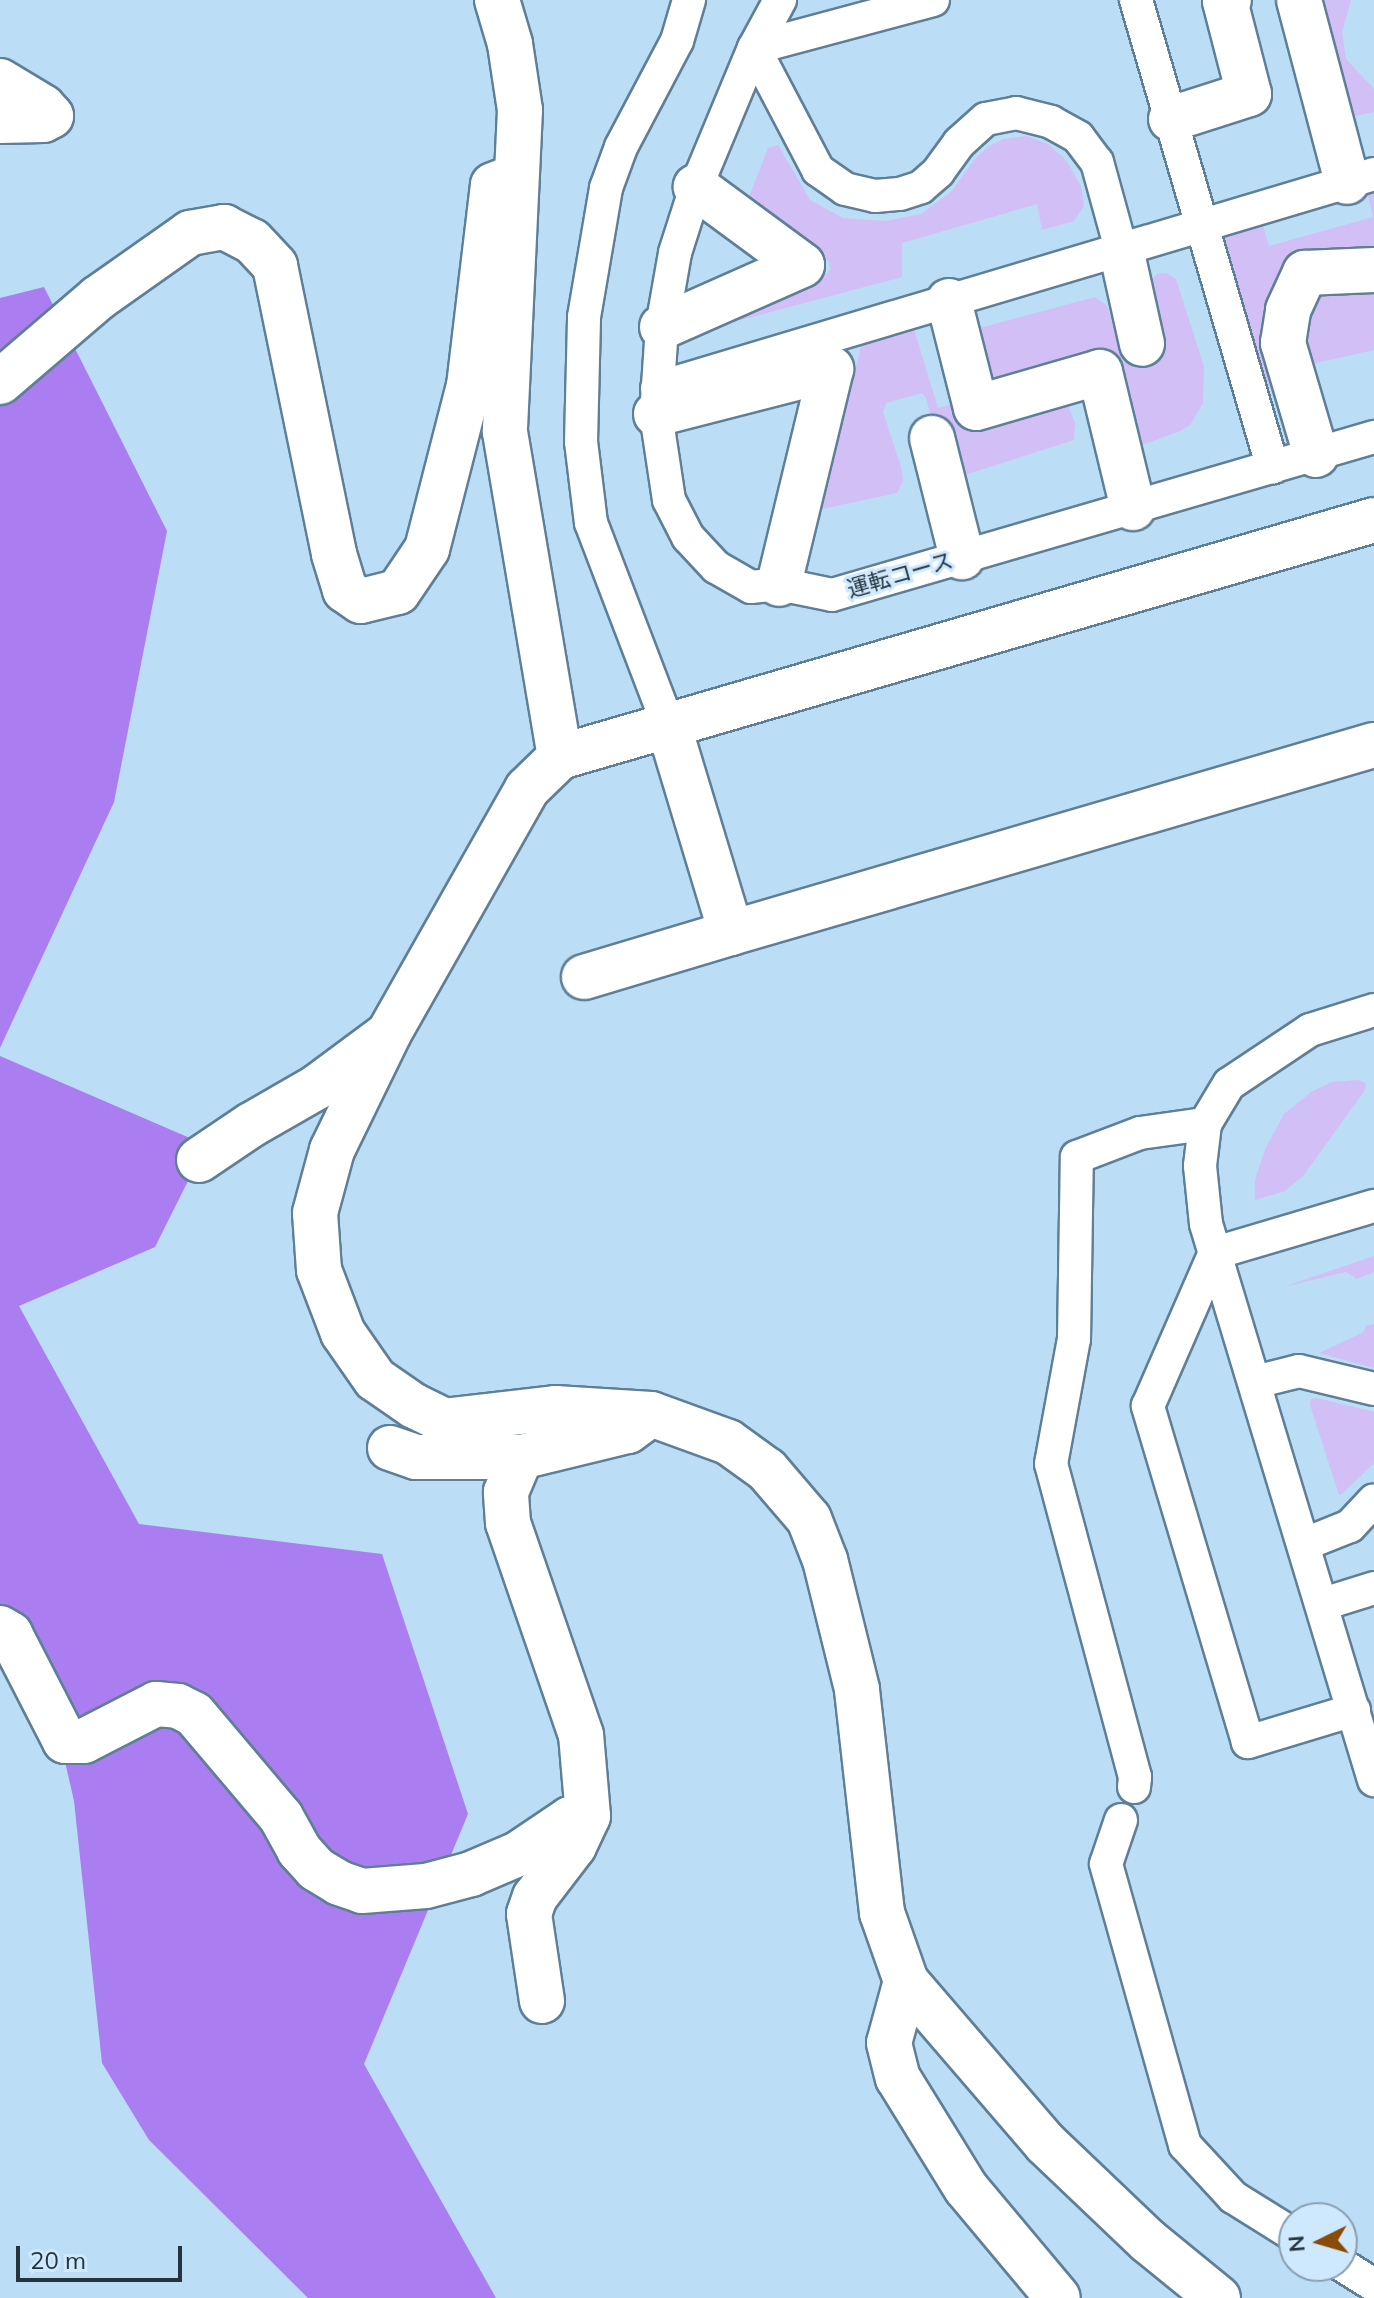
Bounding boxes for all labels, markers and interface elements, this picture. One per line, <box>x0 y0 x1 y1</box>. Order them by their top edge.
street label: 運転コース <box>843 547 957 603</box>
north arrow <box>1278 2202 1358 2282</box>
scale bar <box>20 2230 186 2280</box>
text: N <box>1281 2234 1311 2253</box>
text: 20 m <box>30 2245 86 2275</box>

